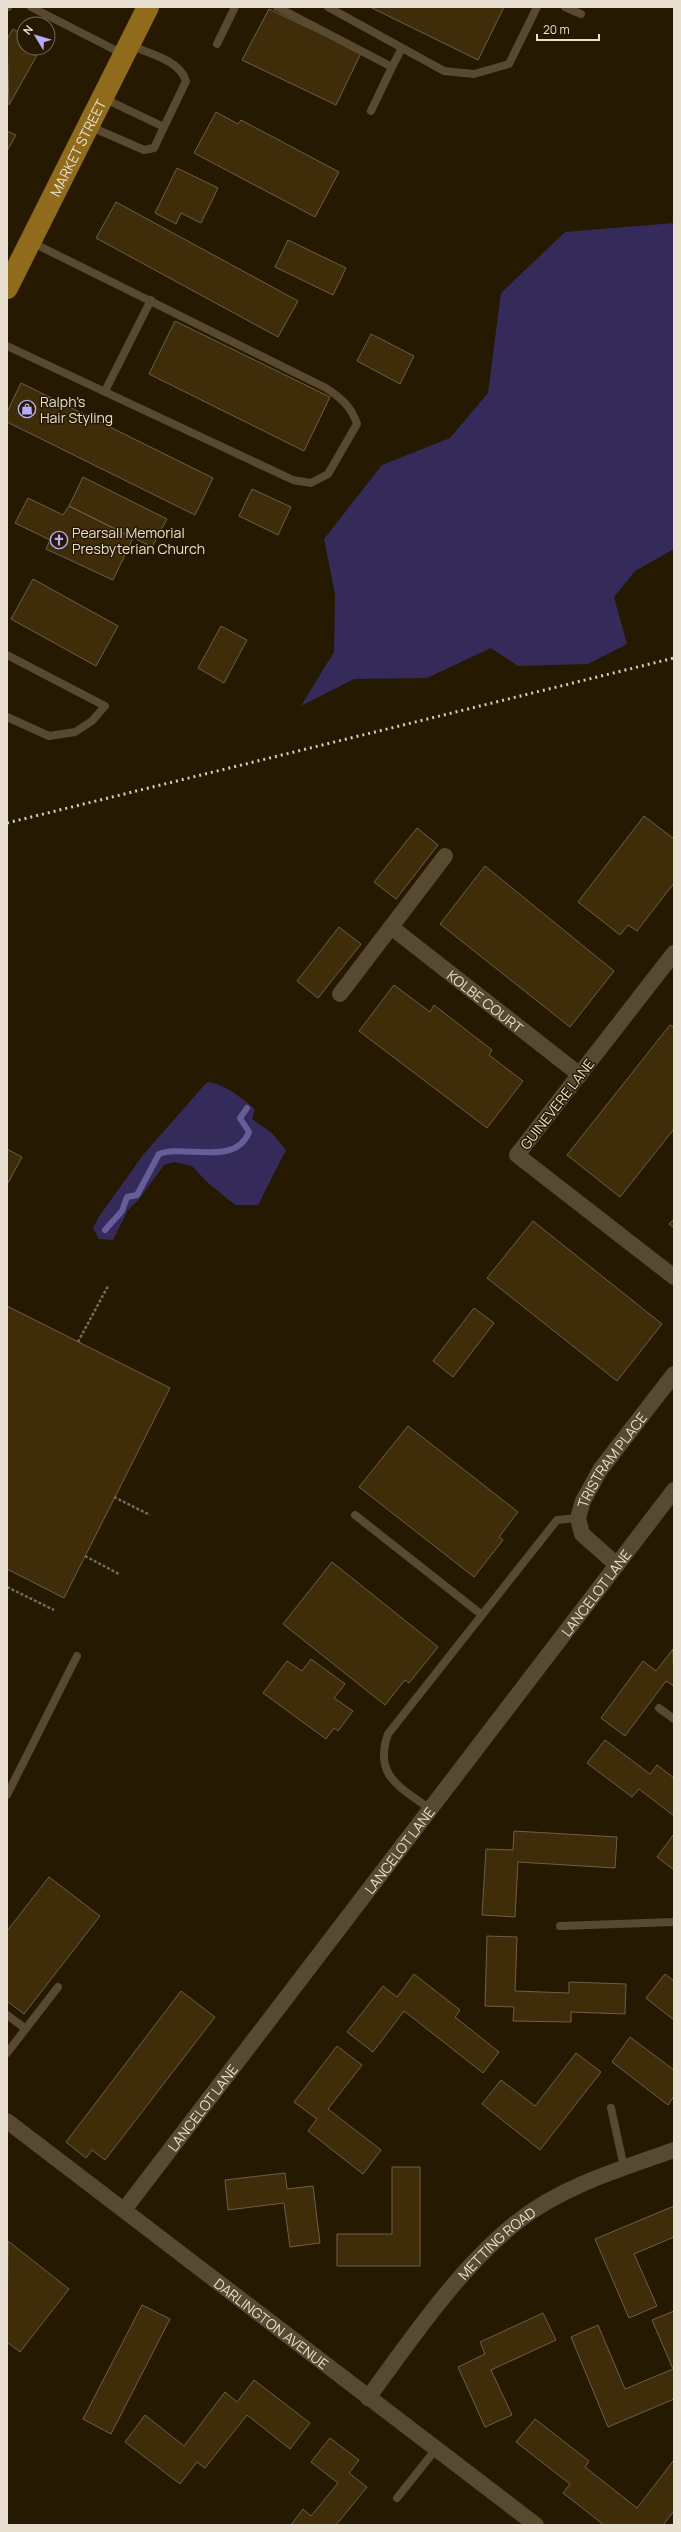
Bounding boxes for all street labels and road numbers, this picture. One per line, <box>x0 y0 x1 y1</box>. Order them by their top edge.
street label: MARKET STREET <box>45 95 110 200</box>
street label: KOLBE COURT <box>444 965 528 1037</box>
street label: GUINEVERE LANE <box>516 1055 598 1153</box>
street label: TRISTRAM PLACE <box>572 1408 651 1509</box>
street label: LANCELOT LANE <box>556 1545 635 1640</box>
street label: LANCELOT LANE <box>360 1803 438 1897</box>
street label: LANCELOT LANE <box>163 2060 242 2155</box>
street label: METTING ROAD <box>453 2202 539 2283</box>
street label: DARLINGTON AVENUE <box>211 2273 333 2373</box>

